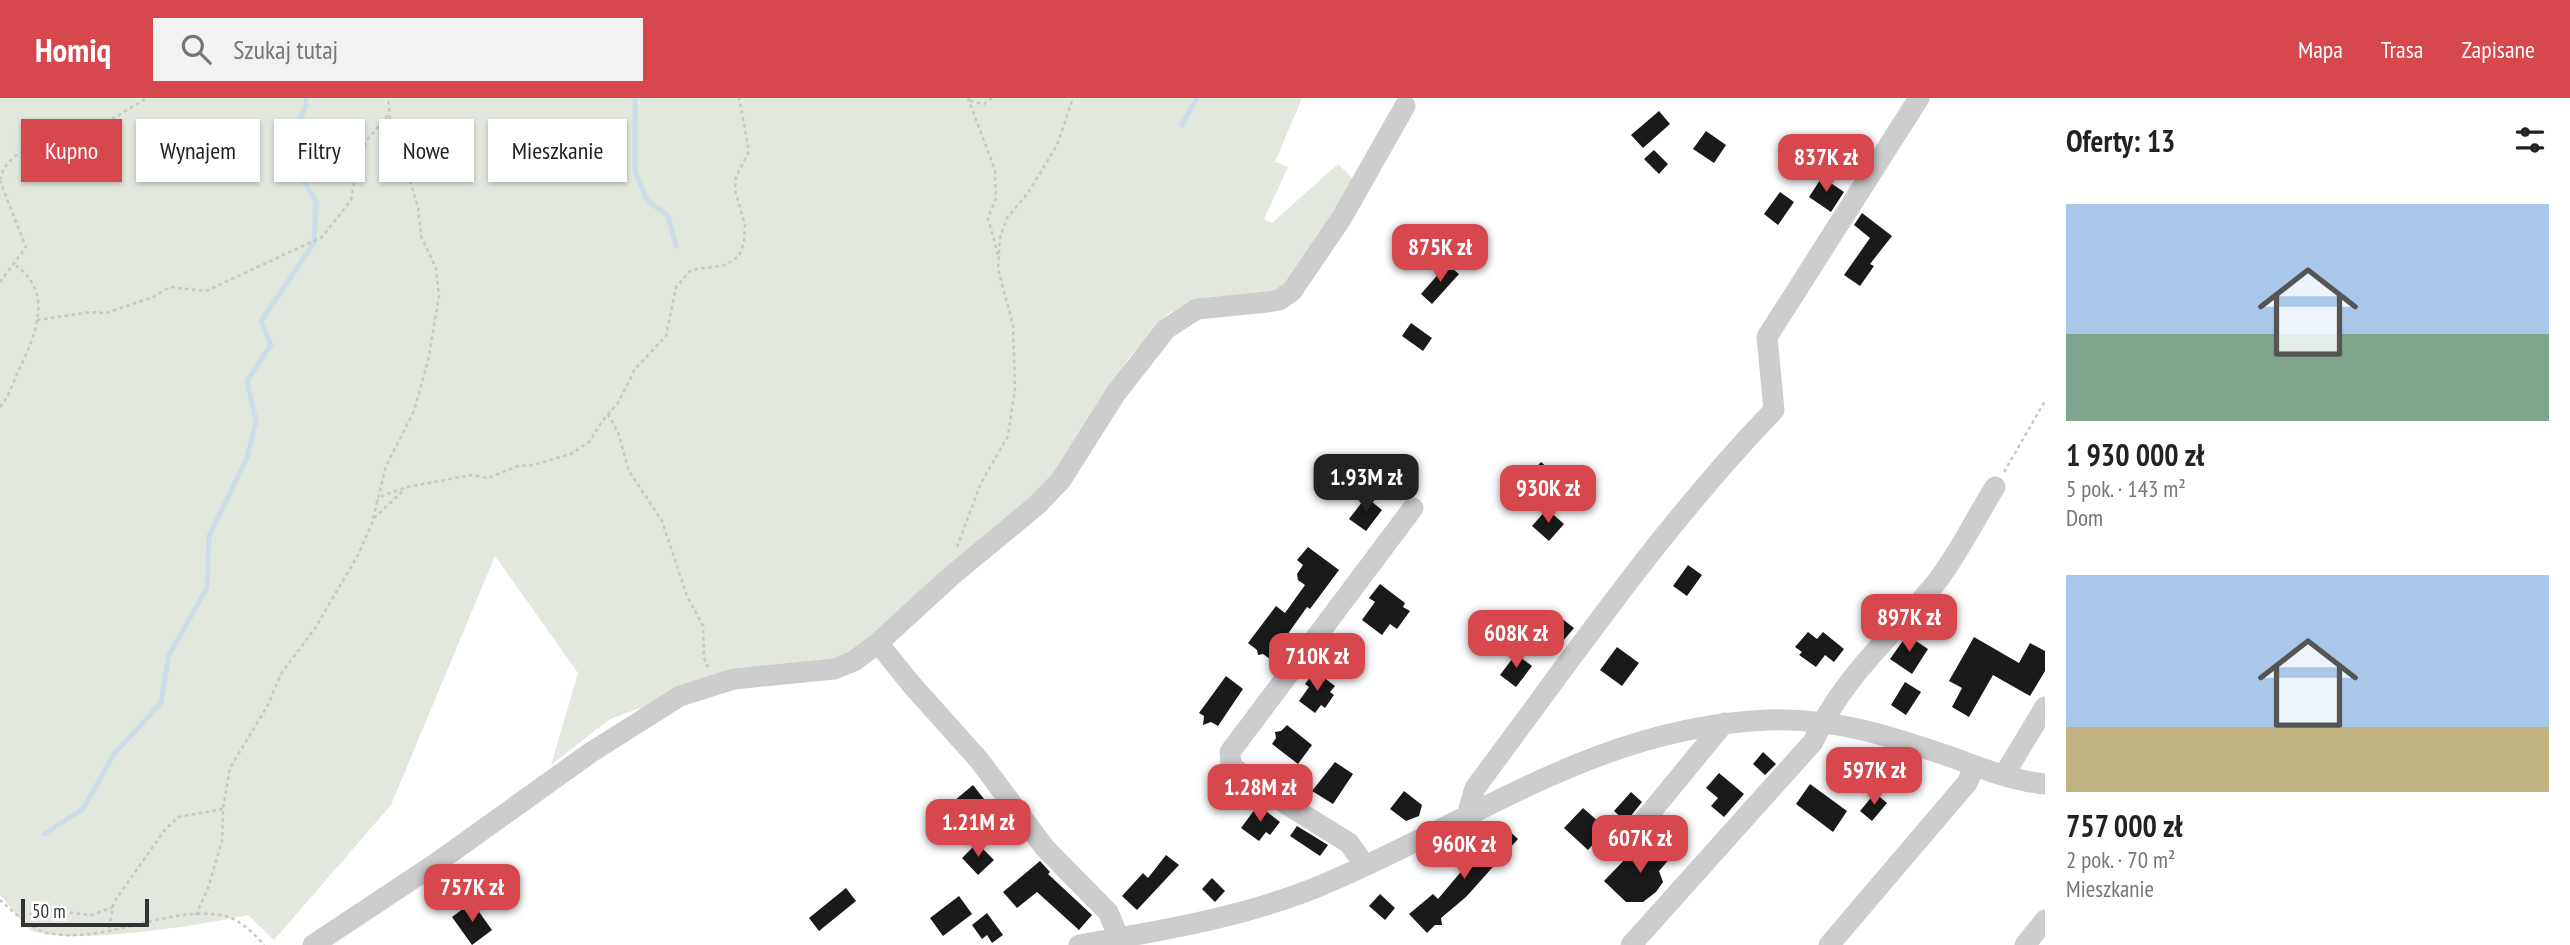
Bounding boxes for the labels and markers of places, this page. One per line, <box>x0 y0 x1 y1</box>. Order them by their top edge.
pin: 837K zł <box>1761 134 1891 194</box>
pin: 875K zł <box>1375 225 1505 284</box>
pin: 1.93M zł <box>1294 454 1438 514</box>
pin: 930K zł <box>1483 466 1613 525</box>
pin: 897K zł <box>1844 594 1974 654</box>
pin: 608K zł <box>1451 610 1581 670</box>
pin: 710K zł <box>1252 634 1382 693</box>
pin: 597K zł <box>1809 748 1939 807</box>
pin: 1.28M zł <box>1188 764 1332 824</box>
pin: 1.21M zł <box>906 800 1050 859</box>
pin: 607K zł <box>1575 816 1705 875</box>
pin: 960K zł <box>1399 822 1529 881</box>
pin: 757K zł <box>407 864 537 924</box>

